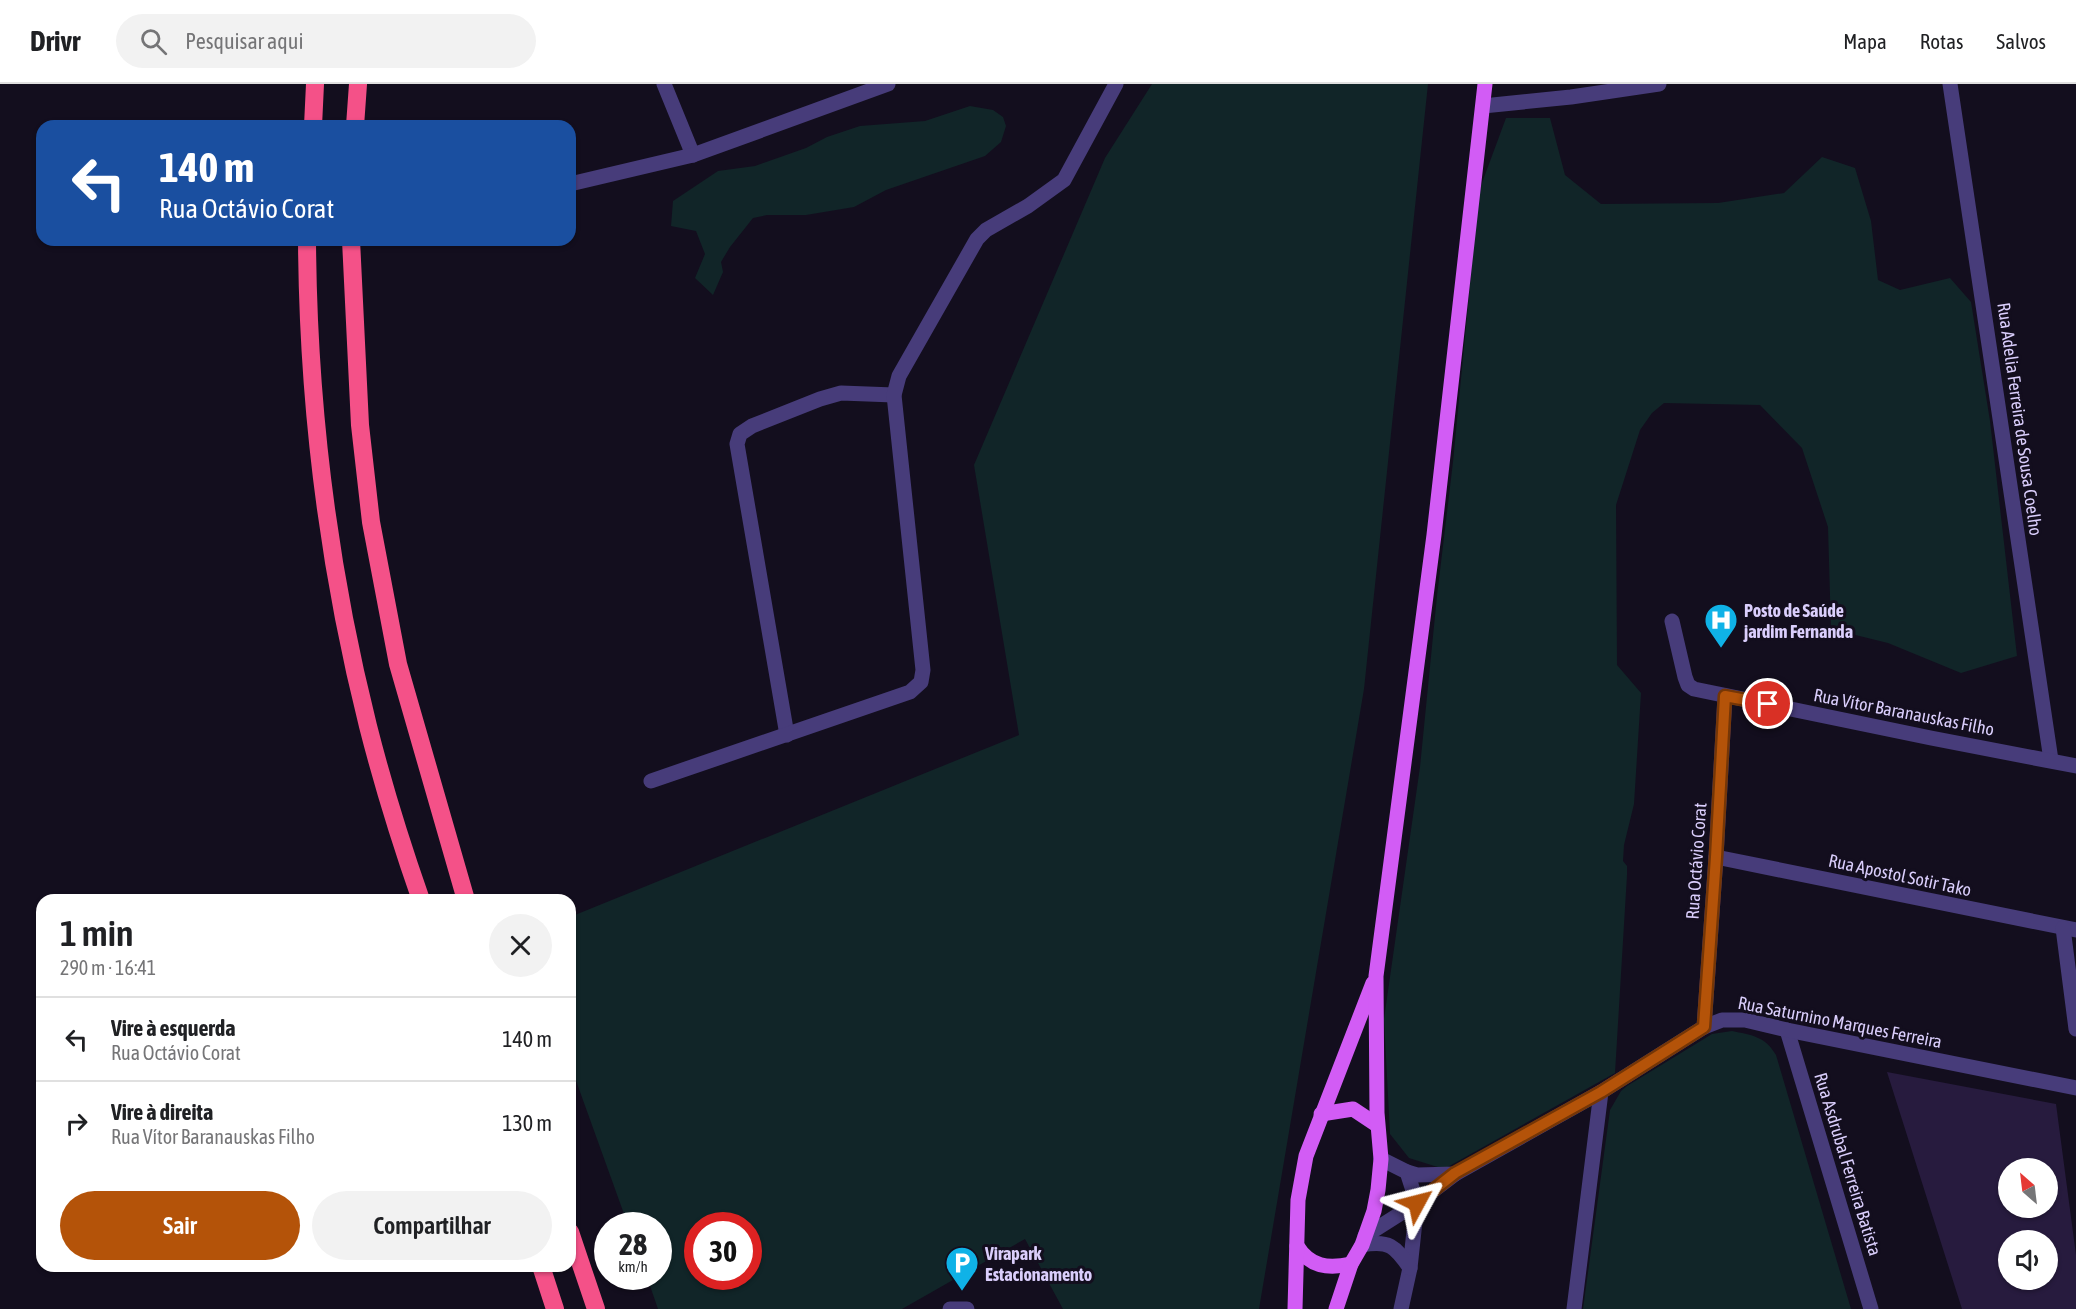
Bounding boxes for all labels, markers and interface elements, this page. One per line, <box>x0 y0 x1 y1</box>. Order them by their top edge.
search box <box>116 14 536 68</box>
text: Drivr <box>30 25 80 57</box>
icon: search <box>137 25 170 58</box>
text: Pesquisar aqui <box>185 28 303 54</box>
text: Mapa <box>1843 29 1887 53</box>
text: Rotas <box>1920 29 1963 53</box>
text: Salvos <box>1996 29 2046 53</box>
text: 140 m <box>159 143 254 191</box>
icon: left <box>60 144 138 222</box>
text: Rua Octávio Corat <box>159 193 334 224</box>
street label: Rua Adelia Ferreira de Sousa Coelho <box>1993 301 2047 537</box>
place label: Posto de Saúde jardim Fernanda <box>1743 600 1853 642</box>
hospital icon: Posto de Saúde jardim Fernanda <box>1703 602 1739 649</box>
pin <box>1742 678 1793 729</box>
street label: Rua Vítor Baranauskas Filho <box>1812 684 1996 740</box>
icon: arrive <box>1751 687 1784 720</box>
street label: Rua Octávio Corat <box>1681 802 1711 920</box>
street label: Rua Apostol Sotir Tako <box>1827 850 1973 900</box>
text: 1 min <box>60 912 134 954</box>
button: close <box>489 914 552 977</box>
text: 290 m · 16:41 <box>60 956 156 979</box>
street label: Rua Saturnino Marques Ferreira <box>1736 992 1944 1052</box>
text: Vire à esquerda <box>111 1015 236 1041</box>
icon: left <box>60 1023 93 1056</box>
text: 140 m <box>502 1026 552 1052</box>
text: Rua Octávio Corat <box>111 1041 241 1064</box>
street label: Rua Asdrubal Ferreira Batista <box>1810 1070 1886 1258</box>
text: Vire à direita <box>111 1099 213 1125</box>
icon: right <box>60 1107 93 1140</box>
text: 130 m <box>502 1110 552 1136</box>
text: Rua Vítor Baranauskas Filho <box>111 1125 315 1148</box>
north arrow <box>1998 1158 2058 1218</box>
map controls <box>1998 1158 2058 1290</box>
position arrow <box>1385 1171 1449 1235</box>
button: Sair <box>60 1191 300 1260</box>
button: Compartilhar <box>312 1191 552 1260</box>
speed limit sign: 30 <box>684 1212 762 1290</box>
text: 28 <box>619 1227 647 1261</box>
button: sound <box>1998 1230 2058 1290</box>
place label: Virapark Estacionamento <box>984 1243 1092 1285</box>
parking icon: Virapark Estacionamento <box>944 1245 980 1292</box>
text: km/h <box>618 1258 648 1275</box>

